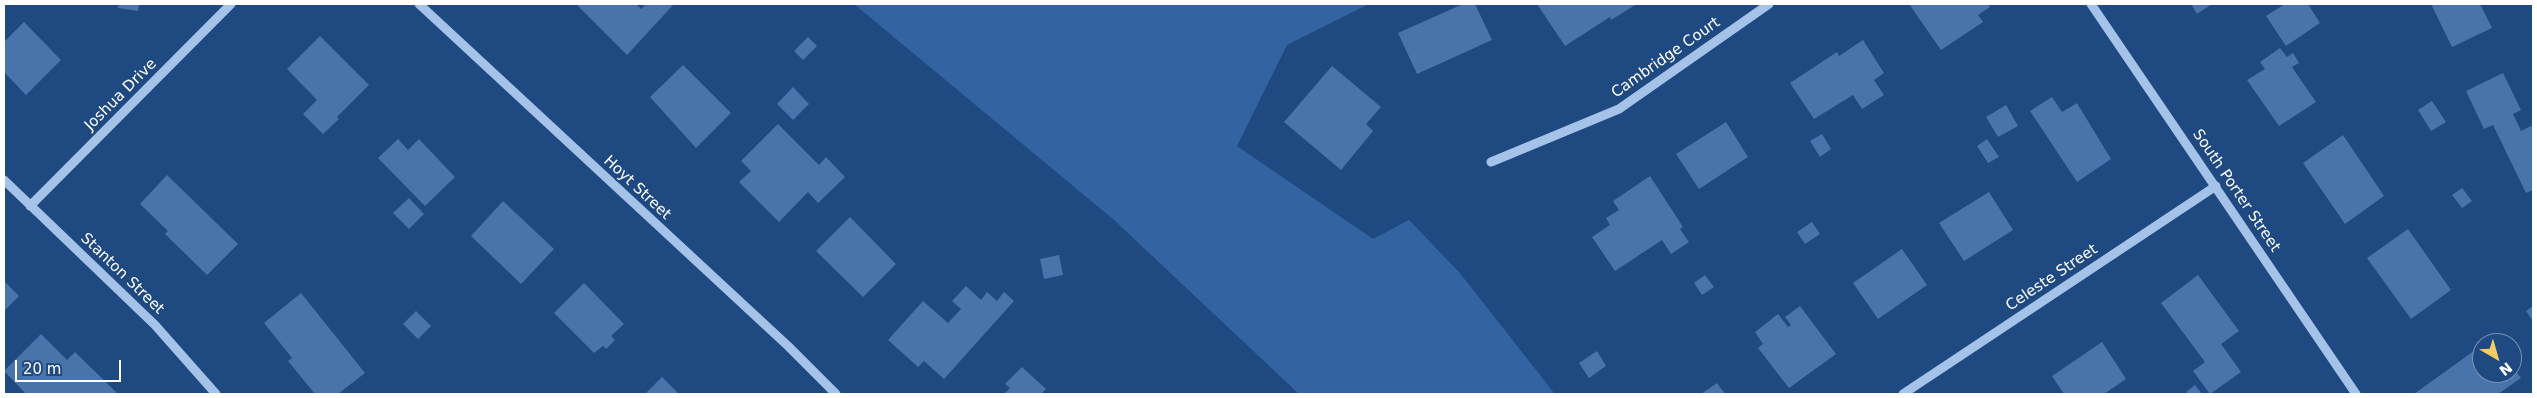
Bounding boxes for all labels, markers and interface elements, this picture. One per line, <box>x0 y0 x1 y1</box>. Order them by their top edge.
street label: Cambridge Court <box>1608 14 1724 102</box>
street label: Joshua Drive <box>81 55 161 135</box>
street label: South Porter Street <box>2188 126 2284 256</box>
street label: Hoyt Street <box>600 152 674 224</box>
street label: Stanton Street <box>77 230 167 318</box>
street label: Celeste Street <box>2003 241 2101 315</box>
north arrow <box>2472 333 2522 383</box>
scale bar <box>18 350 124 382</box>
text: N <box>2496 359 2515 379</box>
text: 20 m <box>23 360 61 378</box>

